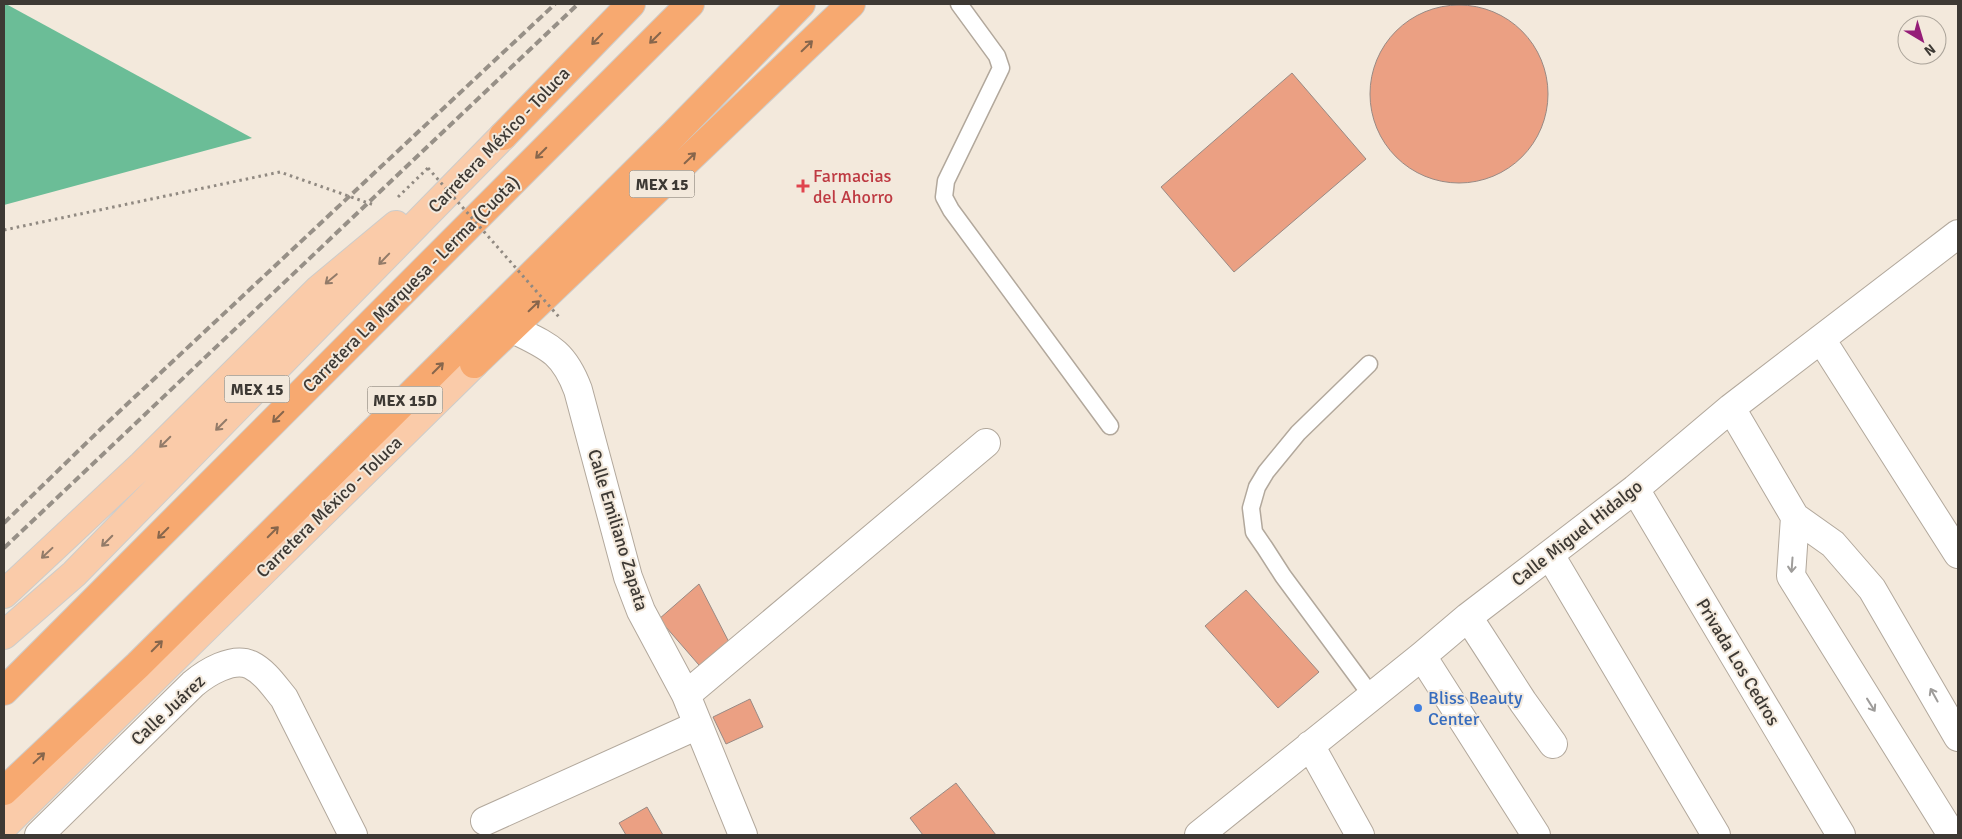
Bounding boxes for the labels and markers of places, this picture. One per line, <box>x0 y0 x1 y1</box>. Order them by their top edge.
place label: Farmacias del Ahorro <box>813 165 893 208</box>
marker: Farmacias del Ahorro <box>797 180 809 192</box>
place label: Bliss Beauty Center <box>1428 687 1523 730</box>
marker: Bliss Beauty Center <box>1412 702 1424 714</box>

